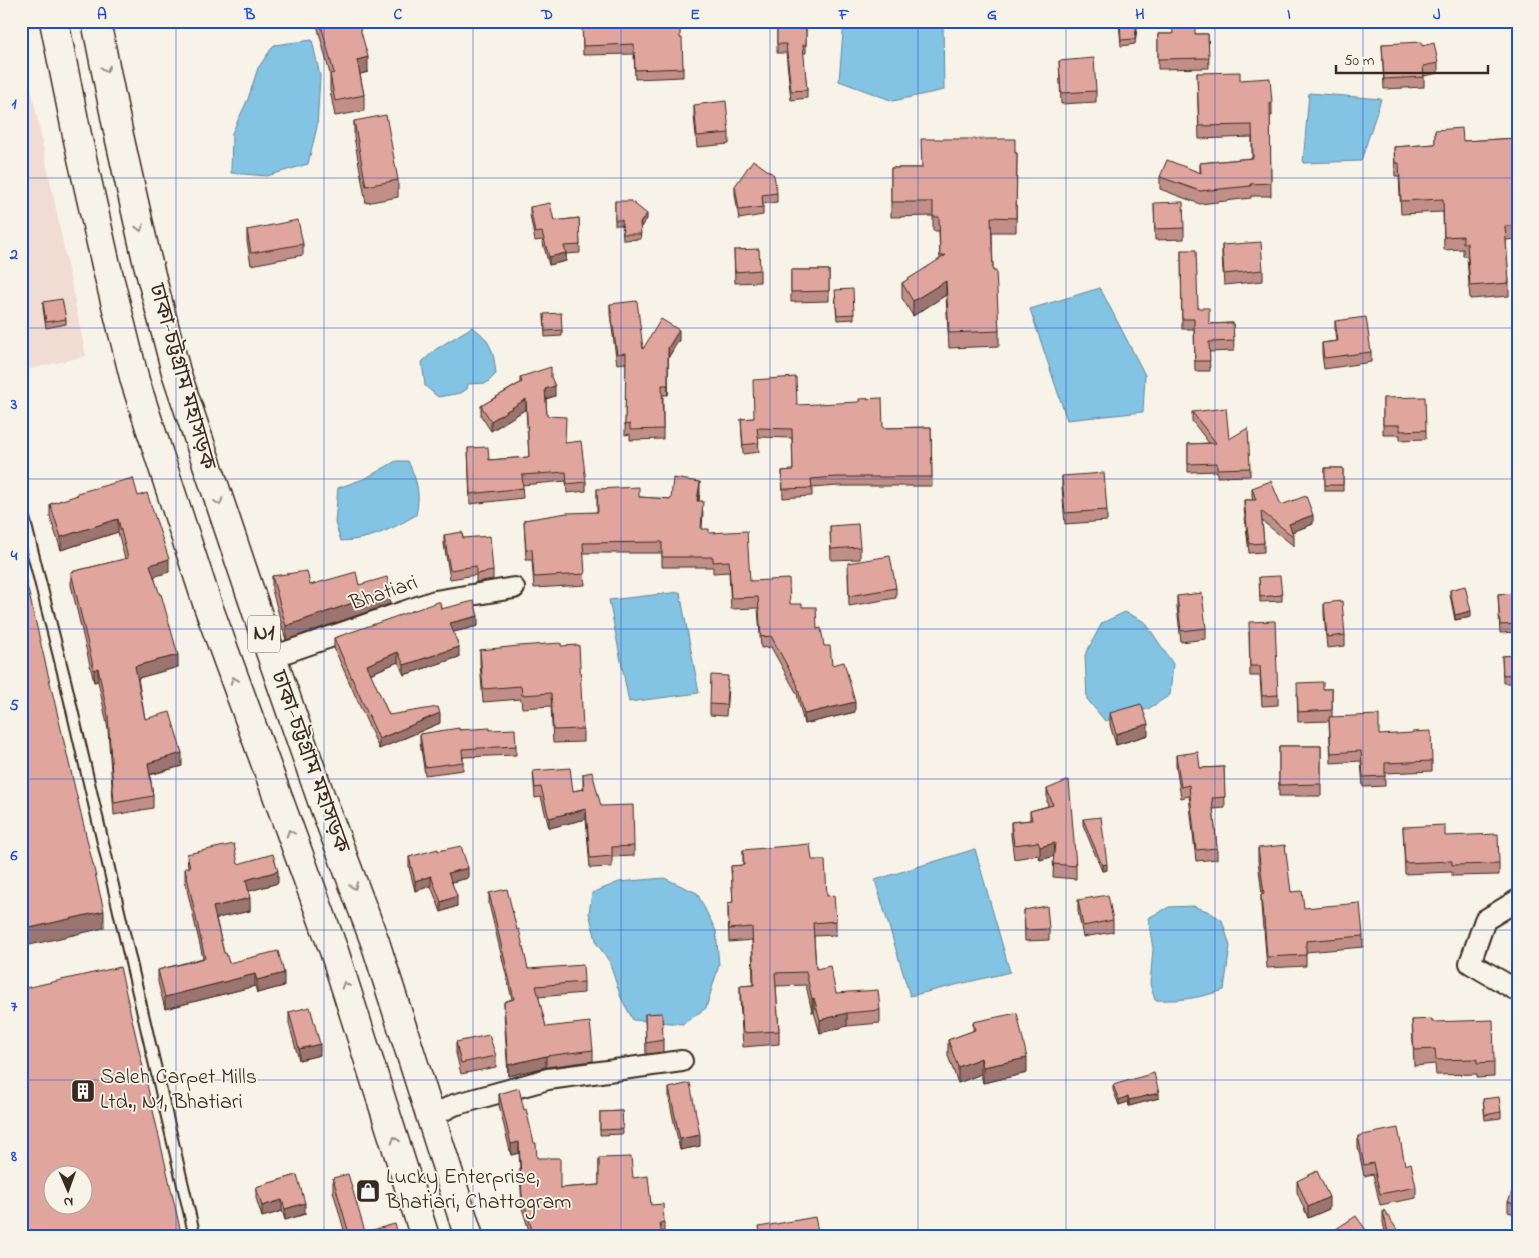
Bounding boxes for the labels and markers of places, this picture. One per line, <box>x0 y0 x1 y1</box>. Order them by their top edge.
place label: Saleh Carpet Mills Ltd., N1, Bhatiari <box>100 1062 257 1119</box>
building icon: Saleh Carpet Mills Ltd., N1, Bhatiari <box>70 1078 96 1104</box>
place label: Lucky Enterprise, Bhatiari, Chattogram <box>385 1162 571 1220</box>
shop icon: Lucky Enterprise, Bhatiari, Chattogram <box>355 1178 381 1204</box>

